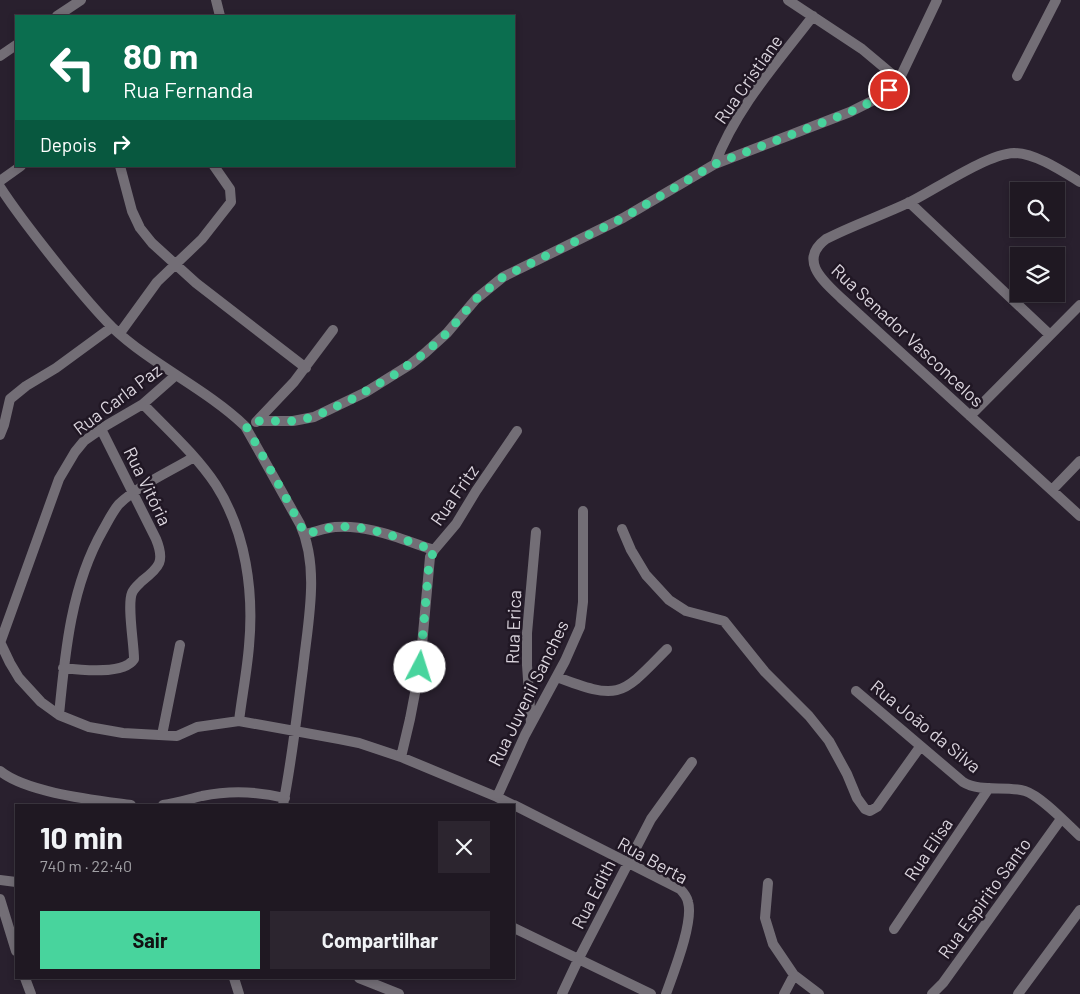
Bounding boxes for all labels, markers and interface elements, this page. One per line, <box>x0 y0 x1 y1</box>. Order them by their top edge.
street label: Rua Cristiane <box>709 30 787 128</box>
text: 80 m <box>123 34 198 76</box>
icon: left <box>40 35 105 100</box>
pin <box>868 69 910 111</box>
text: Rua Fernanda <box>123 76 253 102</box>
icon: arrive <box>875 76 903 104</box>
icon: right <box>107 130 135 158</box>
text: Depois <box>40 133 97 156</box>
map controls <box>1010 182 1065 302</box>
button: search <box>1010 182 1065 237</box>
button: layers <box>1010 247 1065 302</box>
street label: Rua Senador Vasconcelos <box>827 259 989 411</box>
street label: Rua Carla Paz <box>69 359 165 439</box>
street label: Rua Vitória <box>119 443 177 529</box>
street label: Rua Fritz <box>425 460 483 530</box>
street label: Rua Erica <box>501 590 525 664</box>
street label: Rua Juvenil Sanches <box>483 616 573 770</box>
position arrow <box>393 640 445 692</box>
street label: Rua João da Silva <box>866 675 986 777</box>
street label: Rua Elisa <box>899 813 957 885</box>
text: 10 min <box>40 819 123 855</box>
button: close <box>438 821 490 873</box>
street label: Rua Berta <box>614 832 692 888</box>
street label: Rua Espirito Santo <box>933 833 1035 963</box>
text: 740 m · 22:40 <box>40 856 132 875</box>
street label: Rua Edith <box>566 856 620 932</box>
button: Sair <box>40 911 260 969</box>
button: Compartilhar <box>270 911 490 969</box>

